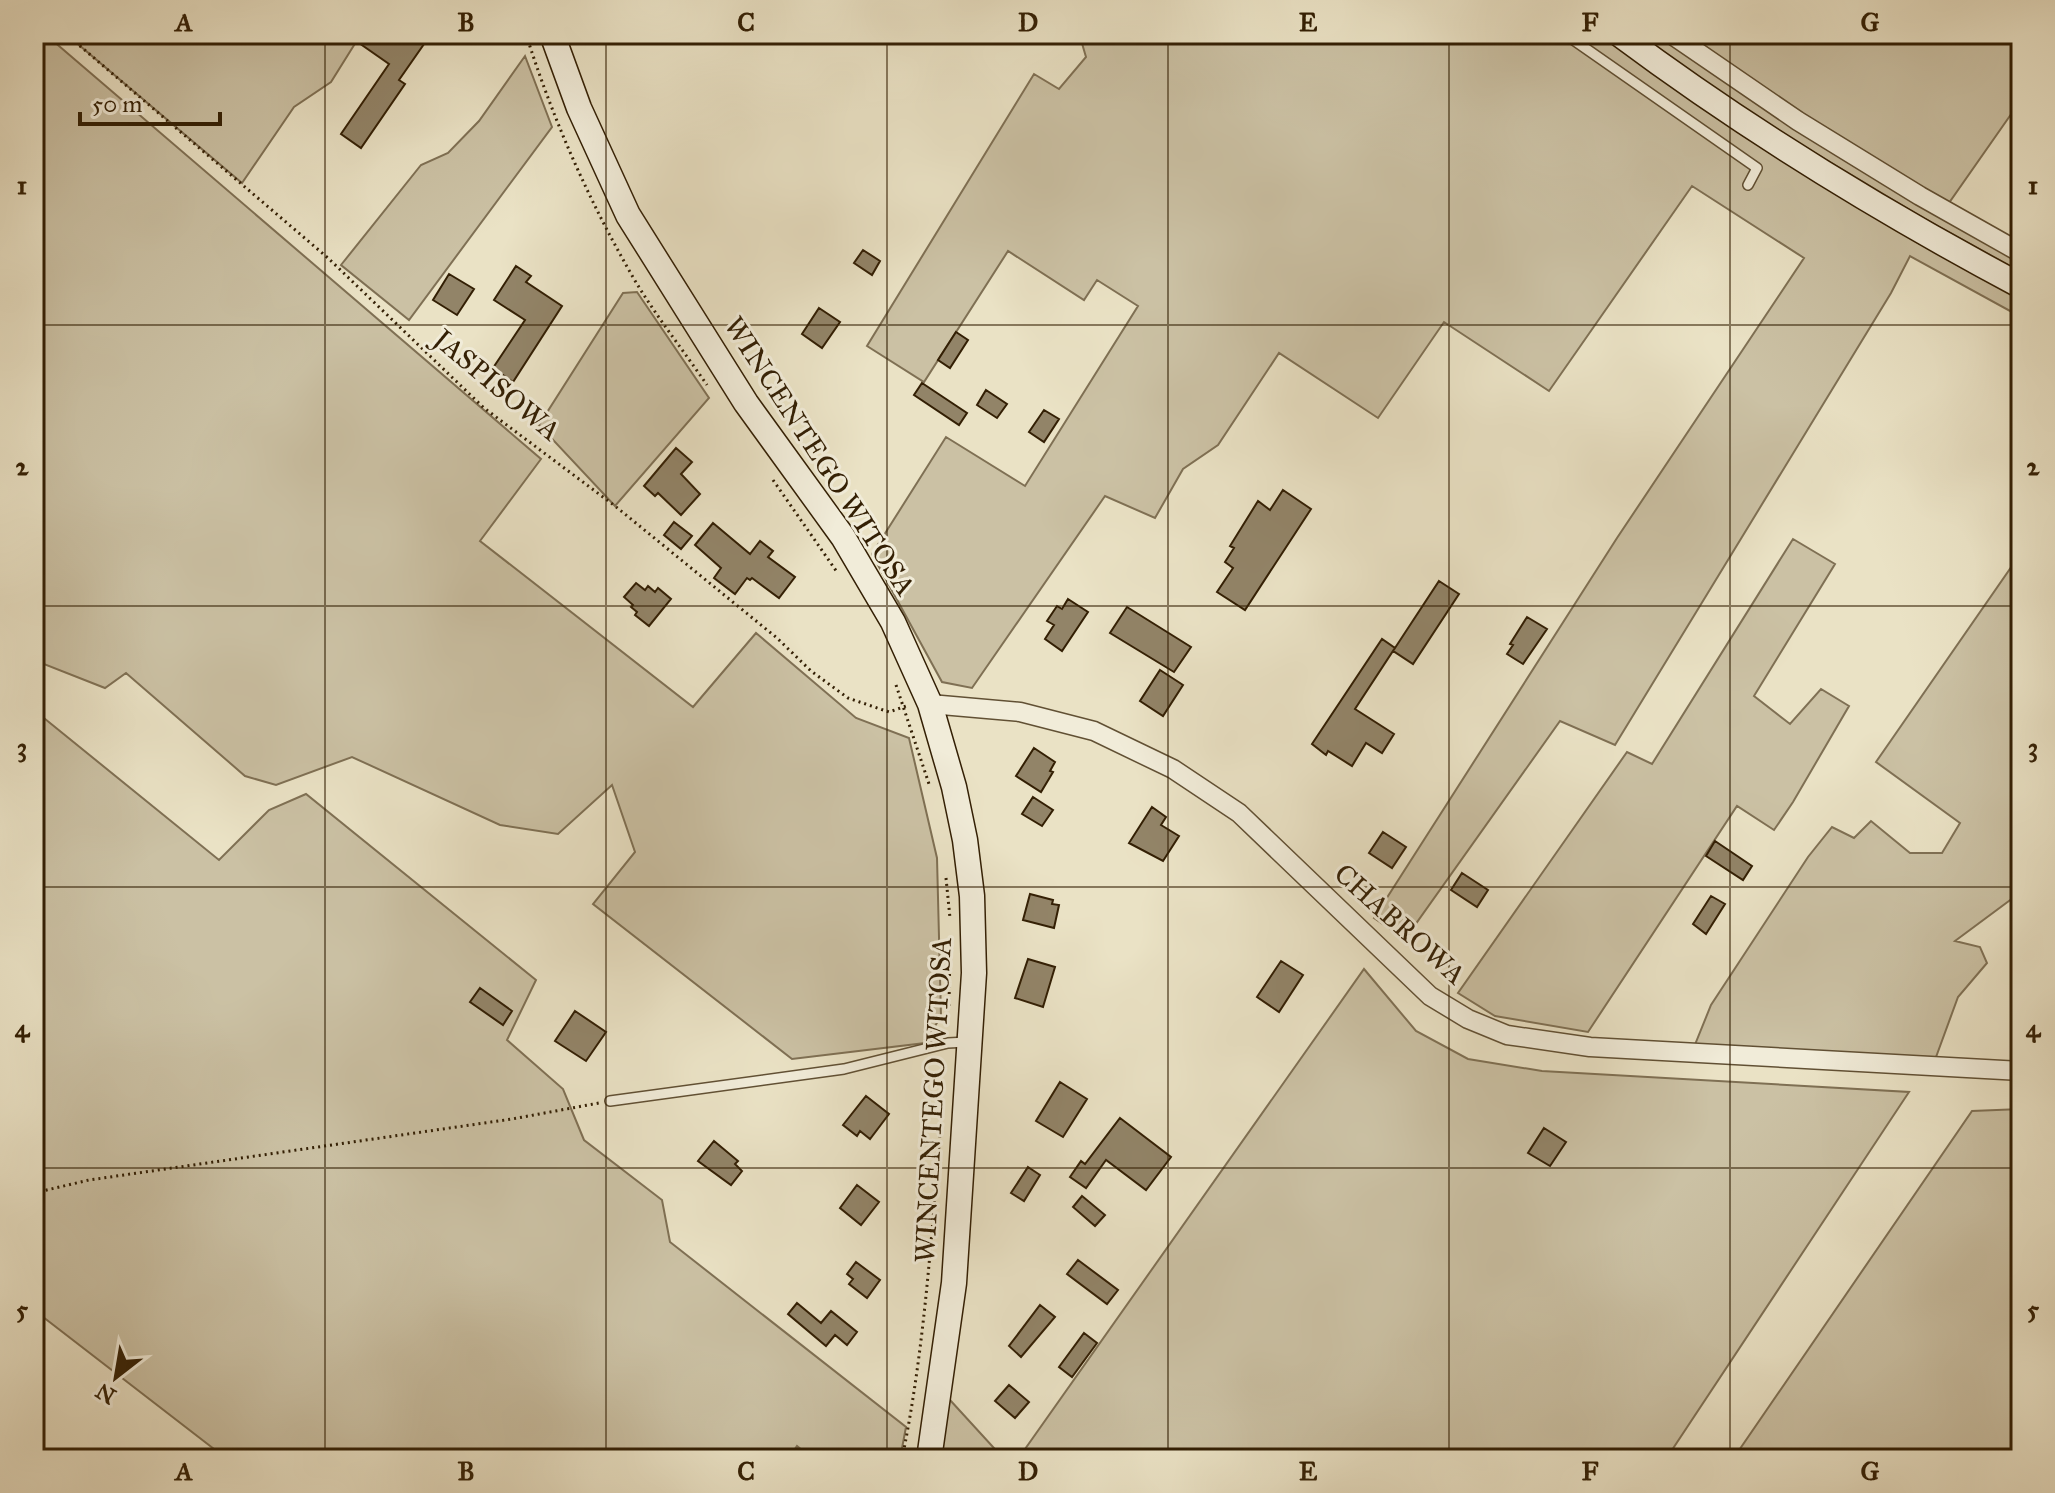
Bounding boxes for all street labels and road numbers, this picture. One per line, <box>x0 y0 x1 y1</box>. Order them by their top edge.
street label: WINCENTEGO WITOSA <box>717 310 924 602</box>
street label: JASPISOWA <box>424 320 568 448</box>
street label: CHABROWA <box>1327 856 1473 992</box>
street label: WINCENTEGO WITOSA <box>907 936 959 1264</box>

